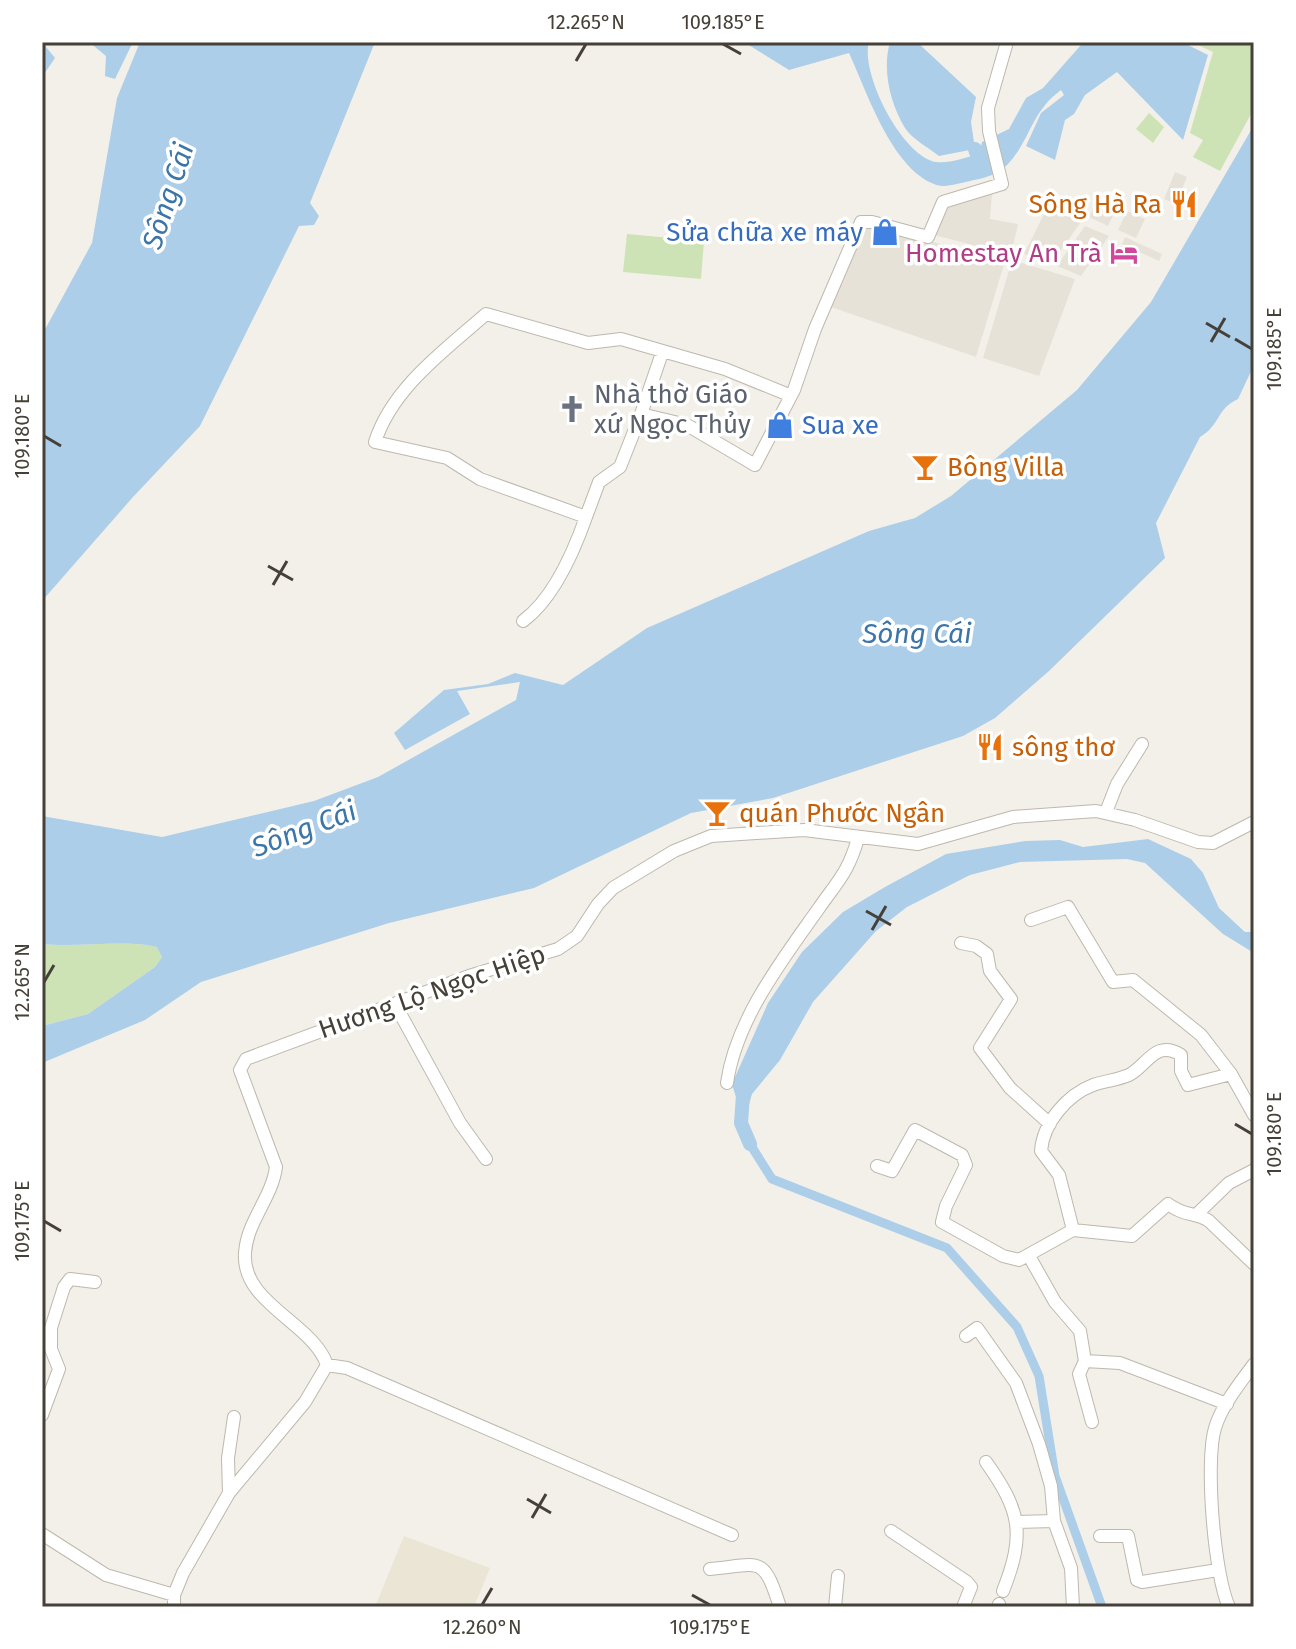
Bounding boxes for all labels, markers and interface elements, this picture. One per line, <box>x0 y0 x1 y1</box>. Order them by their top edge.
text: 12.265°N <box>547 10 625 34</box>
text: 109.185°E <box>681 10 765 34</box>
water label: Sông Cái <box>135 139 201 254</box>
place label: Sông Hà Ra <box>1029 189 1162 220</box>
restaurant icon: Sông Hà Ra <box>1169 189 1199 219</box>
place label: Sửa chữa xe máy <box>666 217 863 248</box>
shop icon: Sửa chữa xe máy <box>870 217 900 247</box>
place label: Homestay An Trà <box>905 238 1102 269</box>
hotel icon: Homestay An Trà <box>1109 238 1139 268</box>
text: 109.185°E <box>1262 307 1286 391</box>
place label: Nhà thờ Giáo xứ Ngọc Thủy <box>594 379 751 440</box>
text: 109.180°E <box>10 394 34 478</box>
church icon: Nhà thờ Giáo xứ Ngọc Thủy <box>557 394 587 424</box>
shop icon: Sua xe <box>765 410 795 440</box>
place label: Sua xe <box>802 410 879 441</box>
bar icon: Bông Villa <box>910 452 940 482</box>
place label: Bông Villa <box>947 452 1065 483</box>
water label: Sông Cái <box>861 617 972 650</box>
restaurant icon: sông thơ <box>975 732 1005 762</box>
place label: sông thơ <box>1012 732 1116 763</box>
water label: Sông Cái <box>246 794 361 864</box>
bar icon: quán Phước Ngân <box>702 798 732 828</box>
place label: quán Phước Ngân <box>739 798 945 829</box>
street label: Hương Lộ Ngọc Hiệp <box>314 939 550 1045</box>
text: 12.265°N <box>10 943 34 1021</box>
text: 109.180°E <box>1262 1092 1286 1176</box>
text: 109.175°E <box>10 1180 34 1262</box>
text: 12.260°N <box>442 1615 522 1639</box>
text: 109.175°E <box>669 1615 751 1639</box>

